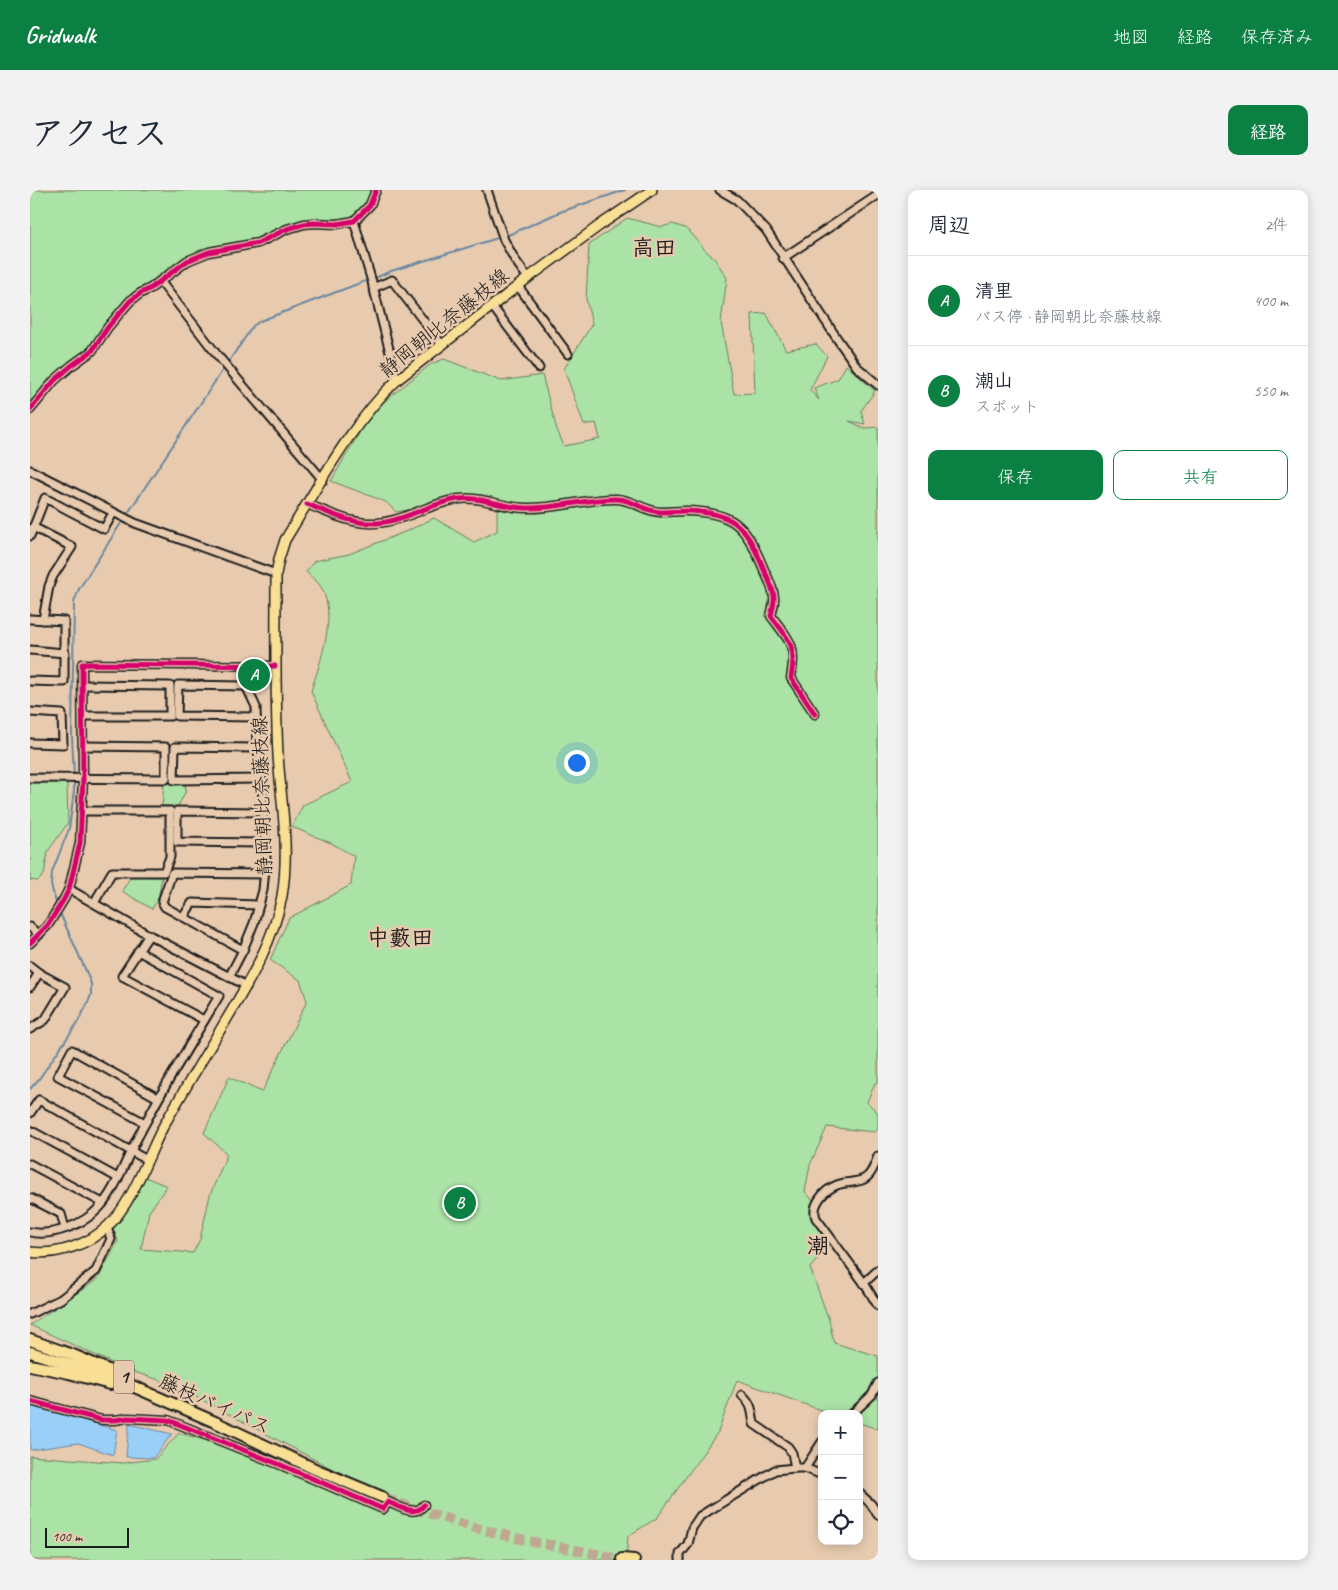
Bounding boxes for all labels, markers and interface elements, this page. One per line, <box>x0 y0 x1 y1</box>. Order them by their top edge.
text: Gridwalk <box>25 20 95 50</box>
text: 地図 <box>1113 26 1149 48</box>
text: 経路 <box>1177 26 1213 48</box>
text: 保存済み <box>1241 26 1313 48</box>
button: 経路 <box>1228 105 1308 155</box>
text: アクセス <box>30 111 168 156</box>
text: 周辺 <box>928 212 970 238</box>
text: 2件 <box>1265 215 1288 235</box>
district label: 高田 <box>632 234 676 262</box>
street label: 静岡朝比奈藤枝線 <box>374 263 514 383</box>
text: 清里 <box>975 279 1013 303</box>
text: A <box>940 291 948 311</box>
text: 400 m <box>1254 291 1288 311</box>
text: バス停 · 静岡朝比奈藤枝線 <box>975 307 1162 327</box>
text: 潮山 <box>975 369 1013 393</box>
text: B <box>940 381 948 401</box>
text: 550 m <box>1254 381 1288 401</box>
text: スポット <box>975 397 1039 417</box>
button: 保存 <box>928 450 1103 500</box>
button: 共有 <box>1113 450 1288 500</box>
pin: A <box>238 656 270 694</box>
street label: 静岡朝比奈藤枝線 <box>247 716 277 876</box>
your location <box>564 750 590 776</box>
district label: 中藪田 <box>367 924 433 952</box>
pin: B <box>444 1184 476 1222</box>
district label: 潮 <box>807 1232 829 1260</box>
road number: 1 <box>114 1360 134 1394</box>
street label: 藤枝バイパス <box>155 1368 275 1440</box>
map controls <box>818 1410 863 1545</box>
button: + <box>818 1410 863 1455</box>
button: − <box>818 1455 863 1500</box>
button: locate <box>818 1500 863 1545</box>
scale bar <box>45 1525 129 1548</box>
text: 100 m <box>52 1528 82 1545</box>

